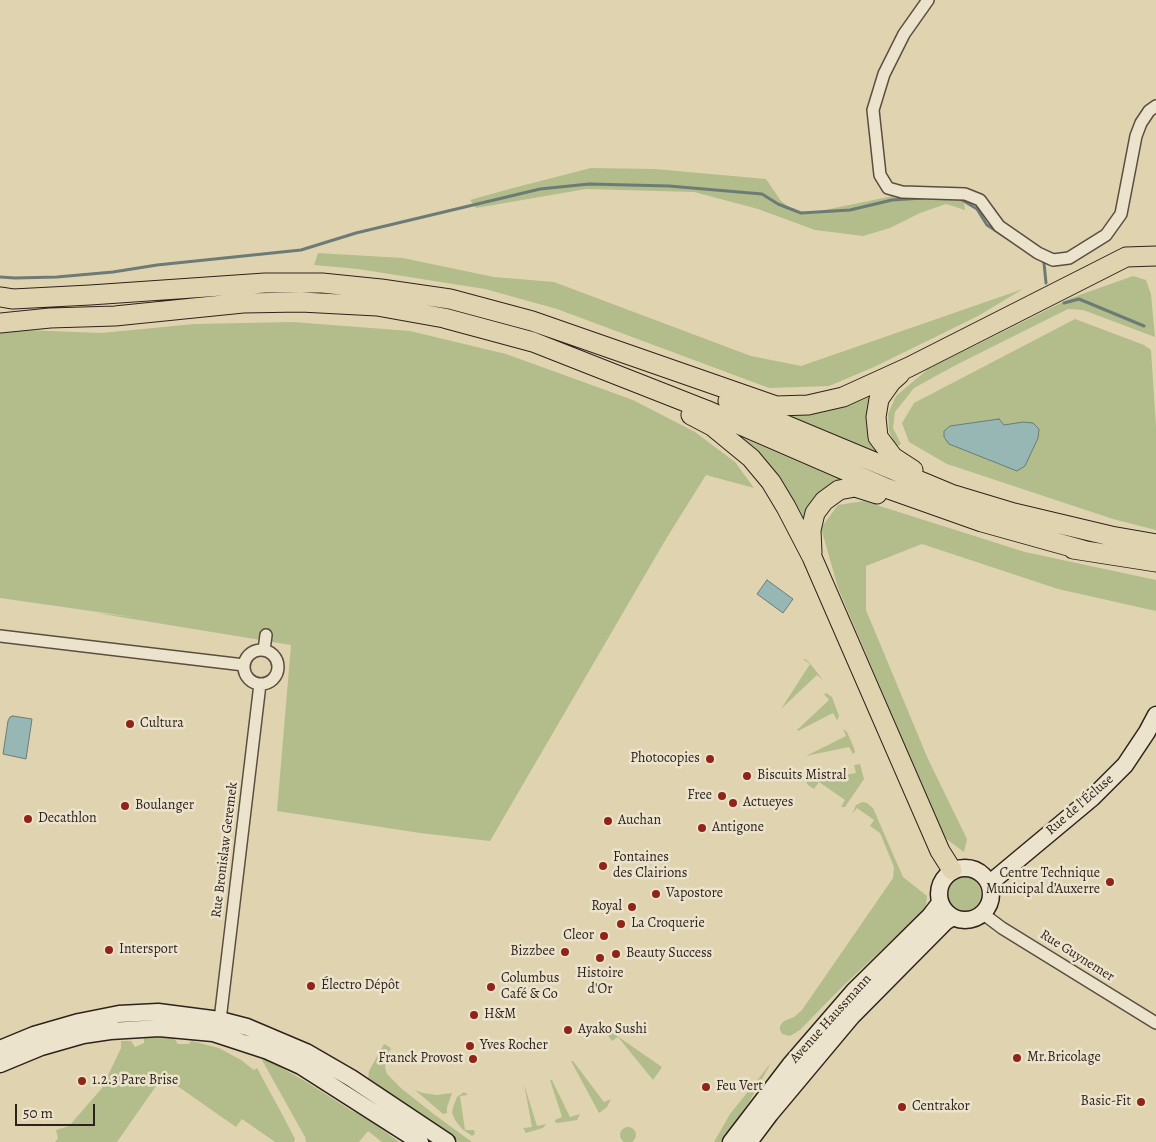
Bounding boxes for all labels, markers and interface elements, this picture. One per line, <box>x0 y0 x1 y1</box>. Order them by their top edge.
place label: Cultura <box>140 716 184 732</box>
marker: Cultura <box>124 718 136 730</box>
place label: Photocopies <box>630 751 700 767</box>
marker: Photocopies <box>704 753 716 765</box>
place label: Biscuits Mistral <box>757 768 846 784</box>
marker: Biscuits Mistral <box>741 770 753 782</box>
street label: Rue de l'Écluse <box>1043 771 1117 839</box>
street label: Rue Bronislaw Geremek <box>208 781 242 919</box>
place label: Free <box>687 788 712 804</box>
marker: Free <box>716 790 728 802</box>
place label: Actueyes <box>743 795 793 811</box>
marker: Actueyes <box>727 797 739 809</box>
place label: Boulanger <box>135 798 194 814</box>
marker: Boulanger <box>119 800 131 812</box>
place label: Decathlon <box>38 811 97 827</box>
marker: Decathlon <box>22 813 34 825</box>
place label: Auchan <box>618 813 661 829</box>
marker: Auchan <box>602 815 614 827</box>
place label: Antigone <box>712 820 764 836</box>
marker: Antigone <box>696 822 708 834</box>
place label: Fontaines des Clairions <box>613 850 687 882</box>
marker: Fontaines des Clairions <box>597 860 609 872</box>
place label: Centre Technique Municipal d’Auxerre <box>986 866 1100 899</box>
marker: Centre Technique Municipal d’Auxerre <box>1104 876 1116 888</box>
place label: Vapostore <box>666 886 723 902</box>
marker: Vapostore <box>650 888 662 900</box>
place label: Royal <box>591 899 622 915</box>
marker: Royal <box>626 901 638 913</box>
place label: La Croquerie <box>631 916 705 932</box>
marker: La Croquerie <box>615 918 627 930</box>
street label: Rue Guynemer <box>1037 926 1117 986</box>
place label: Cleor <box>563 928 594 944</box>
marker: Cleor <box>598 930 610 942</box>
place label: Intersport <box>119 942 178 958</box>
marker: Intersport <box>103 944 115 956</box>
place label: Bizzbee <box>510 944 555 960</box>
marker: Bizzbee <box>559 946 571 958</box>
place label: Beauty Success <box>626 946 712 962</box>
marker: Beauty Success <box>610 948 622 960</box>
marker: Histoire d'Or <box>594 952 606 964</box>
place label: Histoire d'Or <box>576 966 624 999</box>
place label: Columbus Café & Co <box>501 971 559 1004</box>
street label: Avenue Haussmann <box>787 971 875 1067</box>
place label: Électro Dépôt <box>321 978 400 994</box>
marker: Électro Dépôt <box>305 980 317 992</box>
marker: Columbus Café & Co <box>485 981 497 993</box>
place label: H&M <box>484 1007 516 1023</box>
marker: H&M <box>468 1009 480 1021</box>
place label: Ayako Sushi <box>578 1022 647 1038</box>
marker: Ayako Sushi <box>562 1024 574 1036</box>
place label: Yves Rocher <box>480 1038 548 1054</box>
marker: Yves Rocher <box>464 1040 476 1052</box>
place label: Mr.Bricolage <box>1027 1050 1101 1066</box>
place label: Franck Provost <box>378 1051 463 1067</box>
marker: Mr.Bricolage <box>1011 1052 1023 1064</box>
marker: Franck Provost <box>467 1053 479 1065</box>
place label: 1.2.3 Pare Brise <box>92 1073 178 1089</box>
marker: 1.2.3 Pare Brise <box>76 1075 88 1087</box>
place label: Feu Vert <box>716 1079 763 1095</box>
marker: Feu Vert <box>700 1081 712 1093</box>
scale bar <box>18 1094 98 1126</box>
place label: Basic-Fit <box>1081 1094 1131 1110</box>
marker: Basic-Fit <box>1135 1096 1147 1108</box>
place label: Centrakor <box>912 1099 970 1115</box>
marker: Centrakor <box>896 1101 908 1113</box>
text: 50 m <box>23 1103 53 1123</box>

